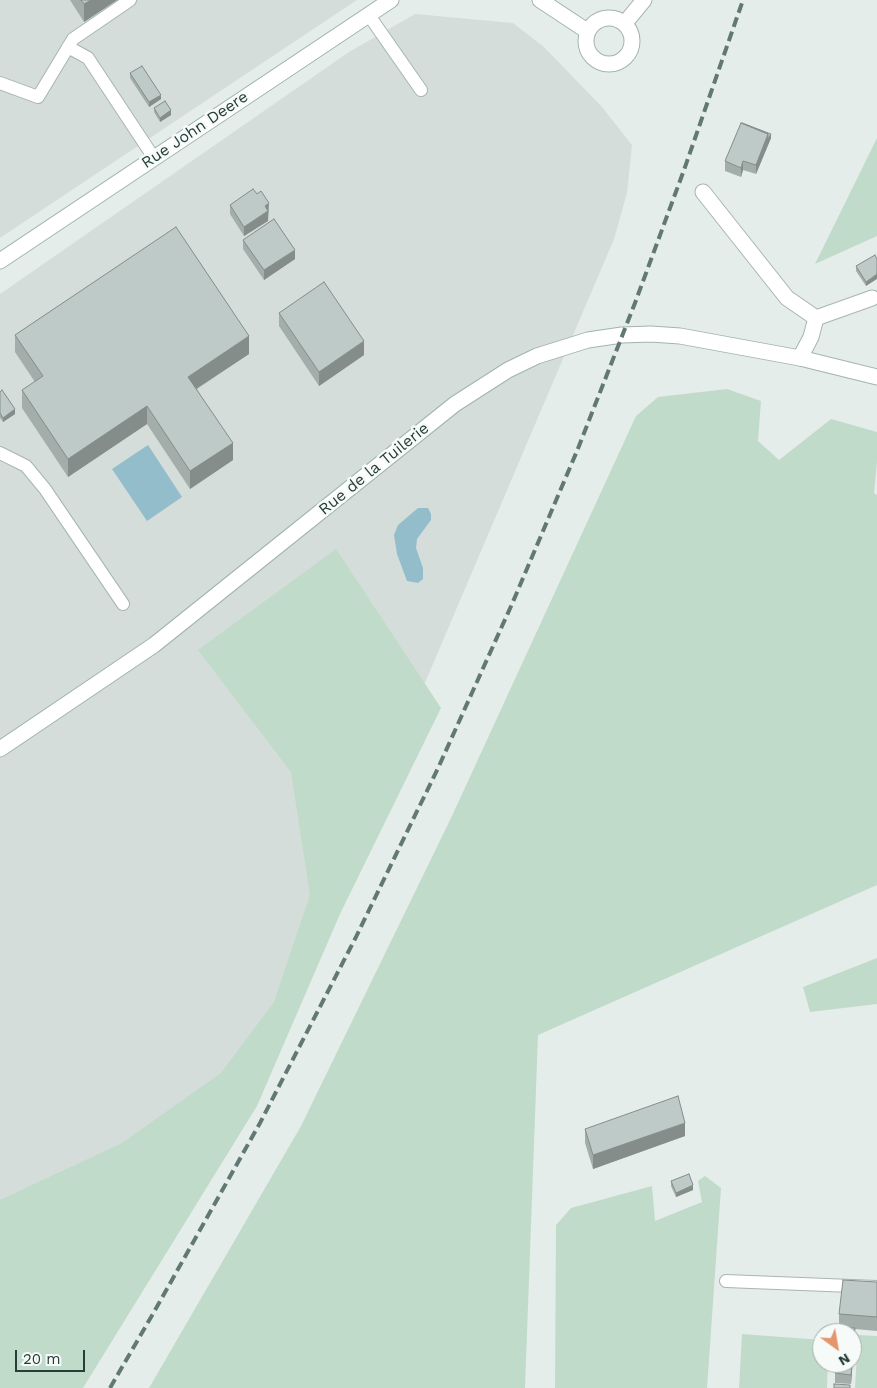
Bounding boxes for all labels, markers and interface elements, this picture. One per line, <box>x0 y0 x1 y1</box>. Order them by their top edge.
street label: Rue John Deere <box>138 87 252 173</box>
street label: Rue de la Tuilerie <box>315 419 433 519</box>
north arrow <box>812 1323 862 1373</box>
scale bar <box>18 1340 88 1372</box>
text: 20 m <box>23 1350 61 1368</box>
text: N <box>836 1350 853 1369</box>

